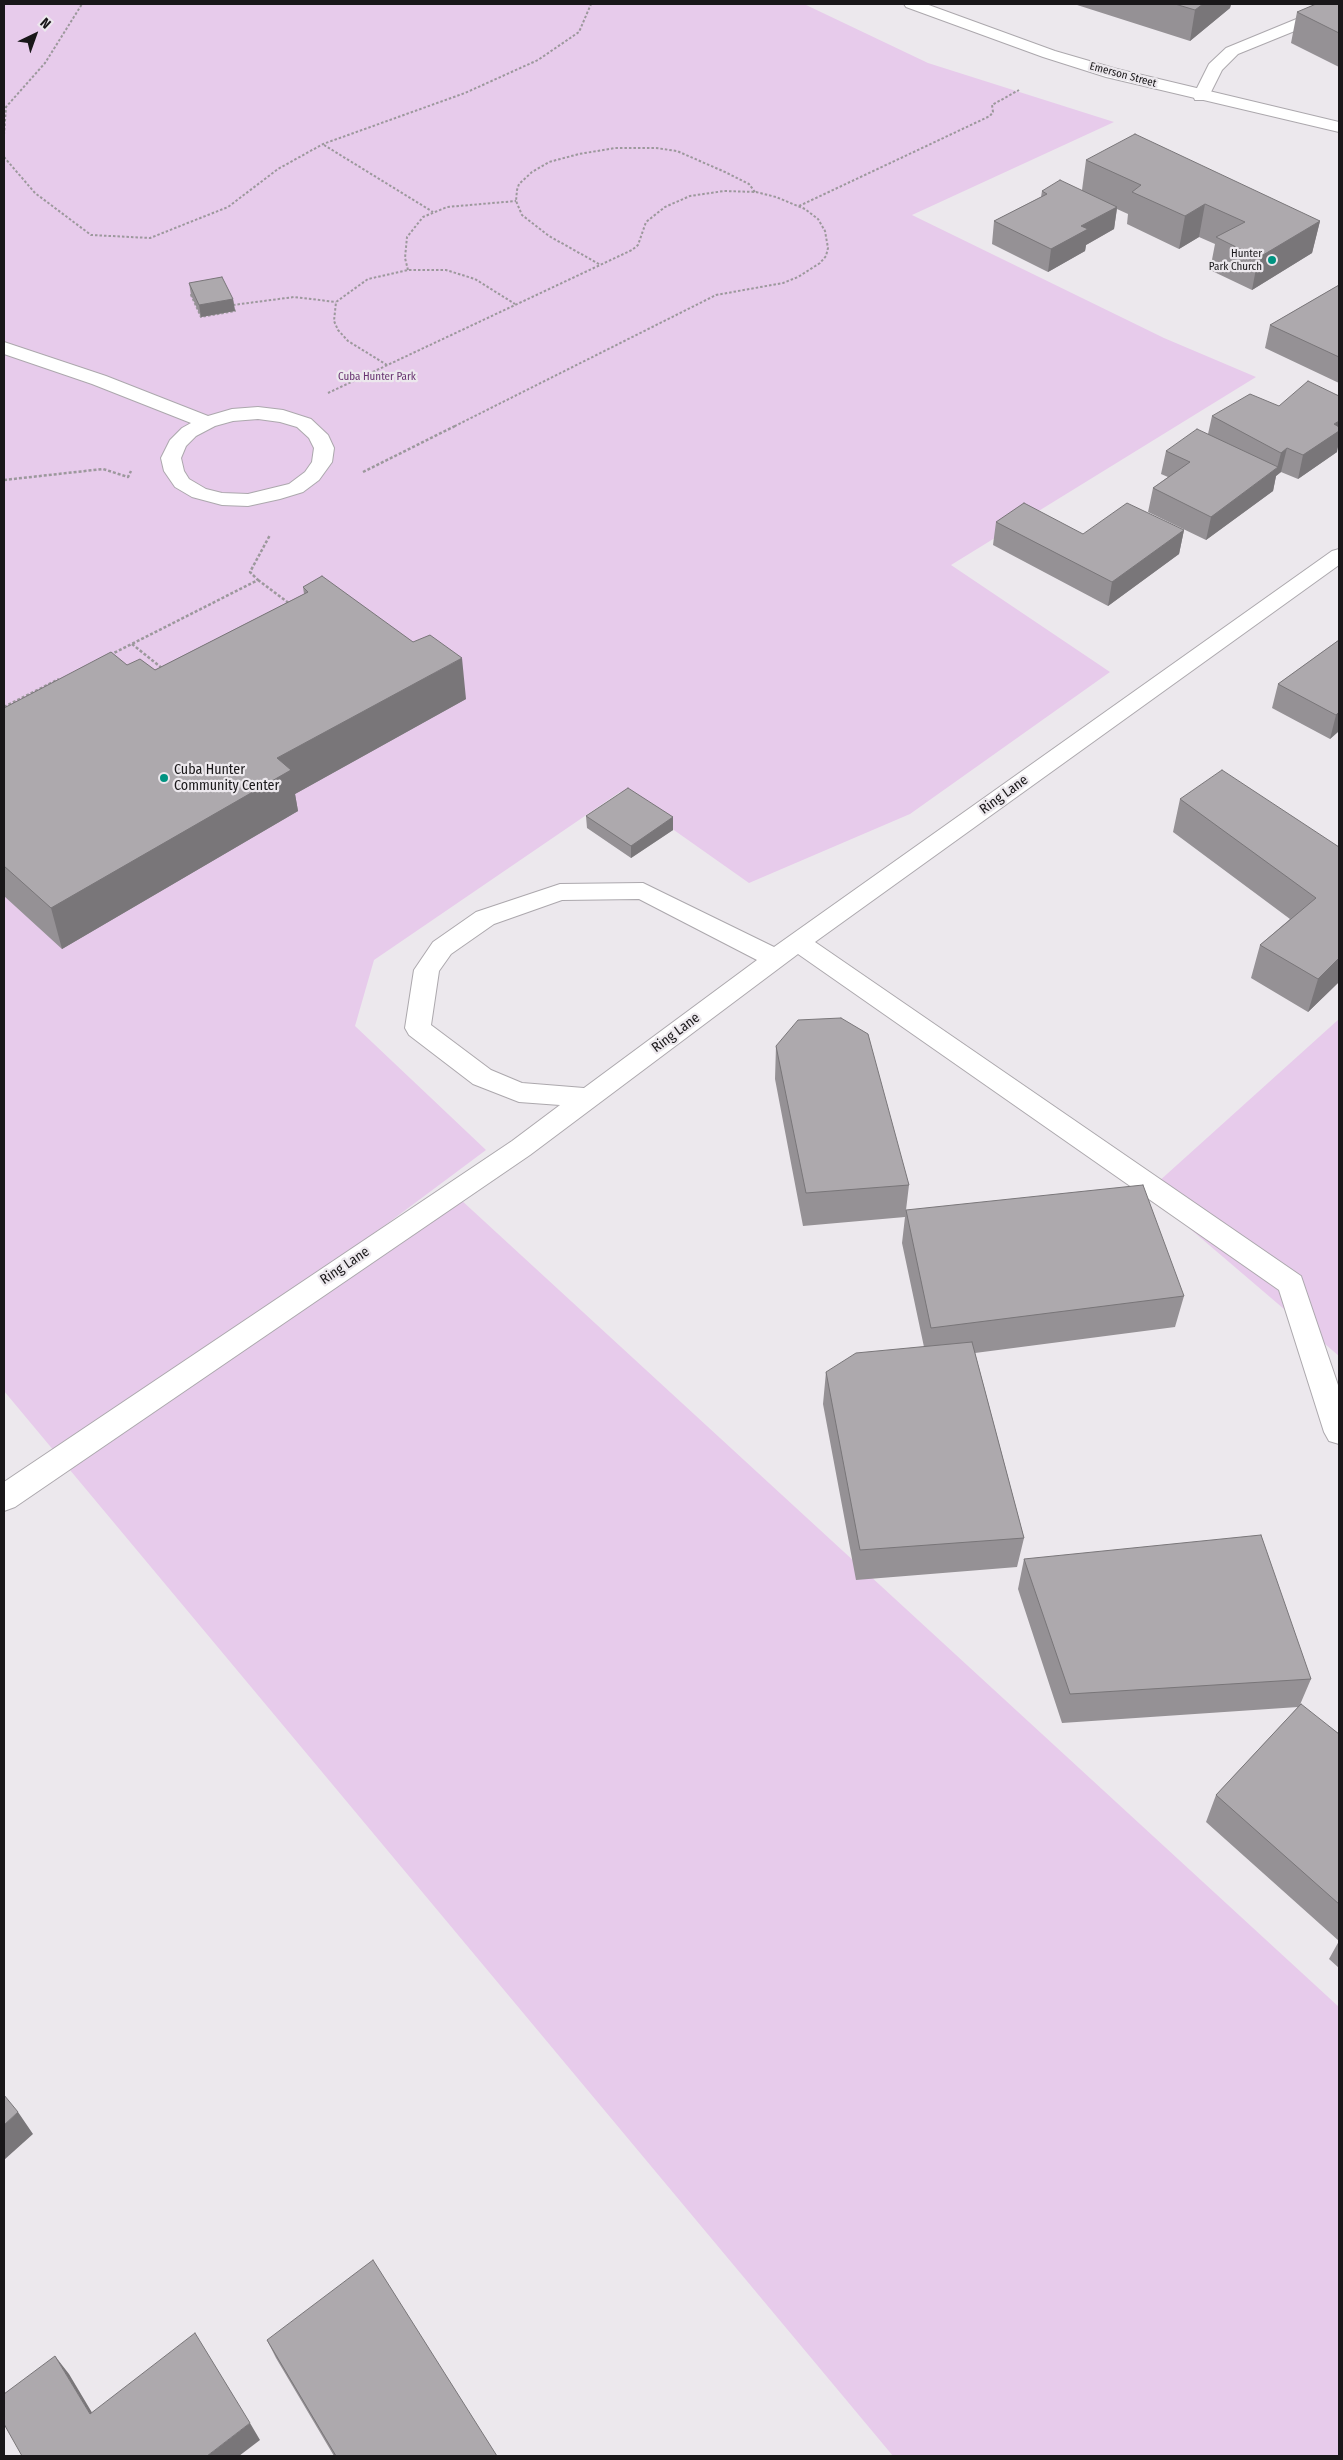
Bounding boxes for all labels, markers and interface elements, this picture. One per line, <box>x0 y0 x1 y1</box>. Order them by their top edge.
north arrow <box>10 10 60 60</box>
text: N <box>37 14 54 33</box>
street label: Emerson Street <box>1088 60 1158 90</box>
place label: Hunter Park Church <box>1209 247 1262 273</box>
marker: Hunter Park Church <box>1266 254 1278 266</box>
park label: Cuba Hunter Park <box>338 370 416 384</box>
place label: Cuba Hunter Community Center <box>174 762 279 794</box>
marker: Cuba Hunter Community Center <box>158 772 170 784</box>
street label: Ring Lane <box>977 772 1031 818</box>
street label: Ring Lane <box>649 1010 703 1056</box>
street label: Ring Lane <box>317 1243 373 1289</box>

